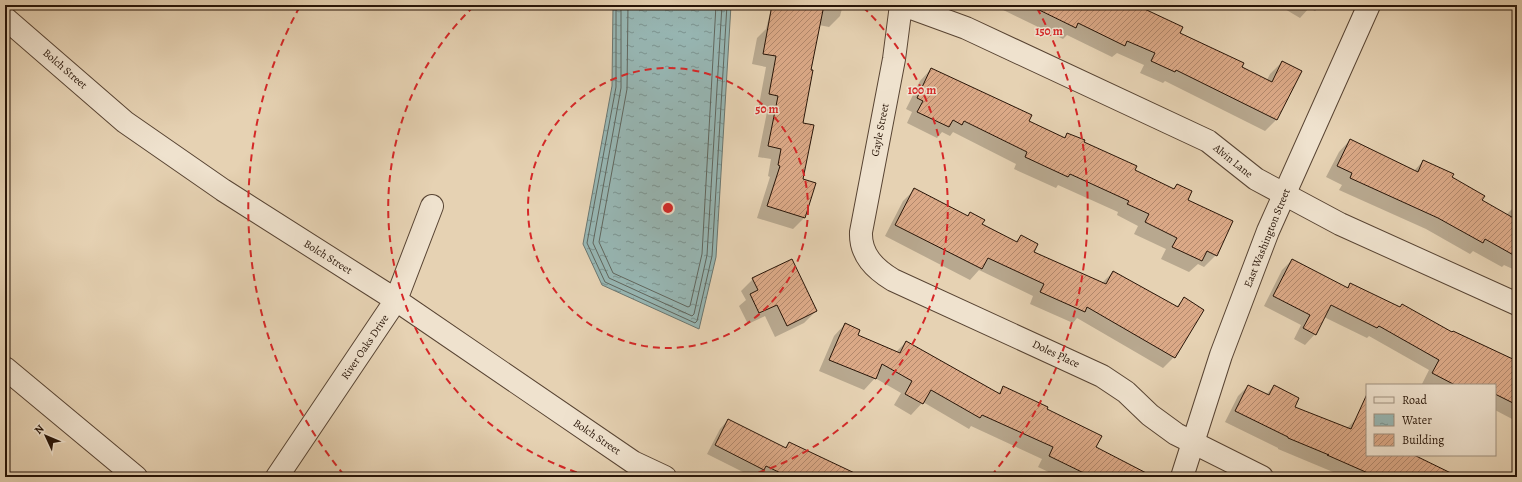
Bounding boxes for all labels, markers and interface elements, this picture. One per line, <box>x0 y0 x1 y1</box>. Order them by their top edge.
text: 150 m <box>1035 23 1063 39</box>
street label: Bolch Street <box>40 45 91 93</box>
text: 100 m <box>908 82 936 98</box>
text: 50 m <box>755 101 779 117</box>
street label: Gayle Street <box>867 102 893 158</box>
street label: Alvin Lane <box>1209 140 1256 182</box>
street label: East Washington Street <box>1240 186 1294 290</box>
centre of rings <box>661 201 675 215</box>
street label: Bolch Street <box>301 236 355 278</box>
street label: River Oaks Drive <box>338 312 392 382</box>
street label: Doles Place <box>1030 336 1082 372</box>
legend <box>1366 384 1496 456</box>
text: Road <box>1402 392 1428 408</box>
text: Water <box>1401 412 1432 428</box>
north arrow <box>26 416 66 456</box>
street label: Bolch Street <box>570 416 624 459</box>
text: N <box>31 421 47 437</box>
text: Building <box>1402 432 1444 448</box>

